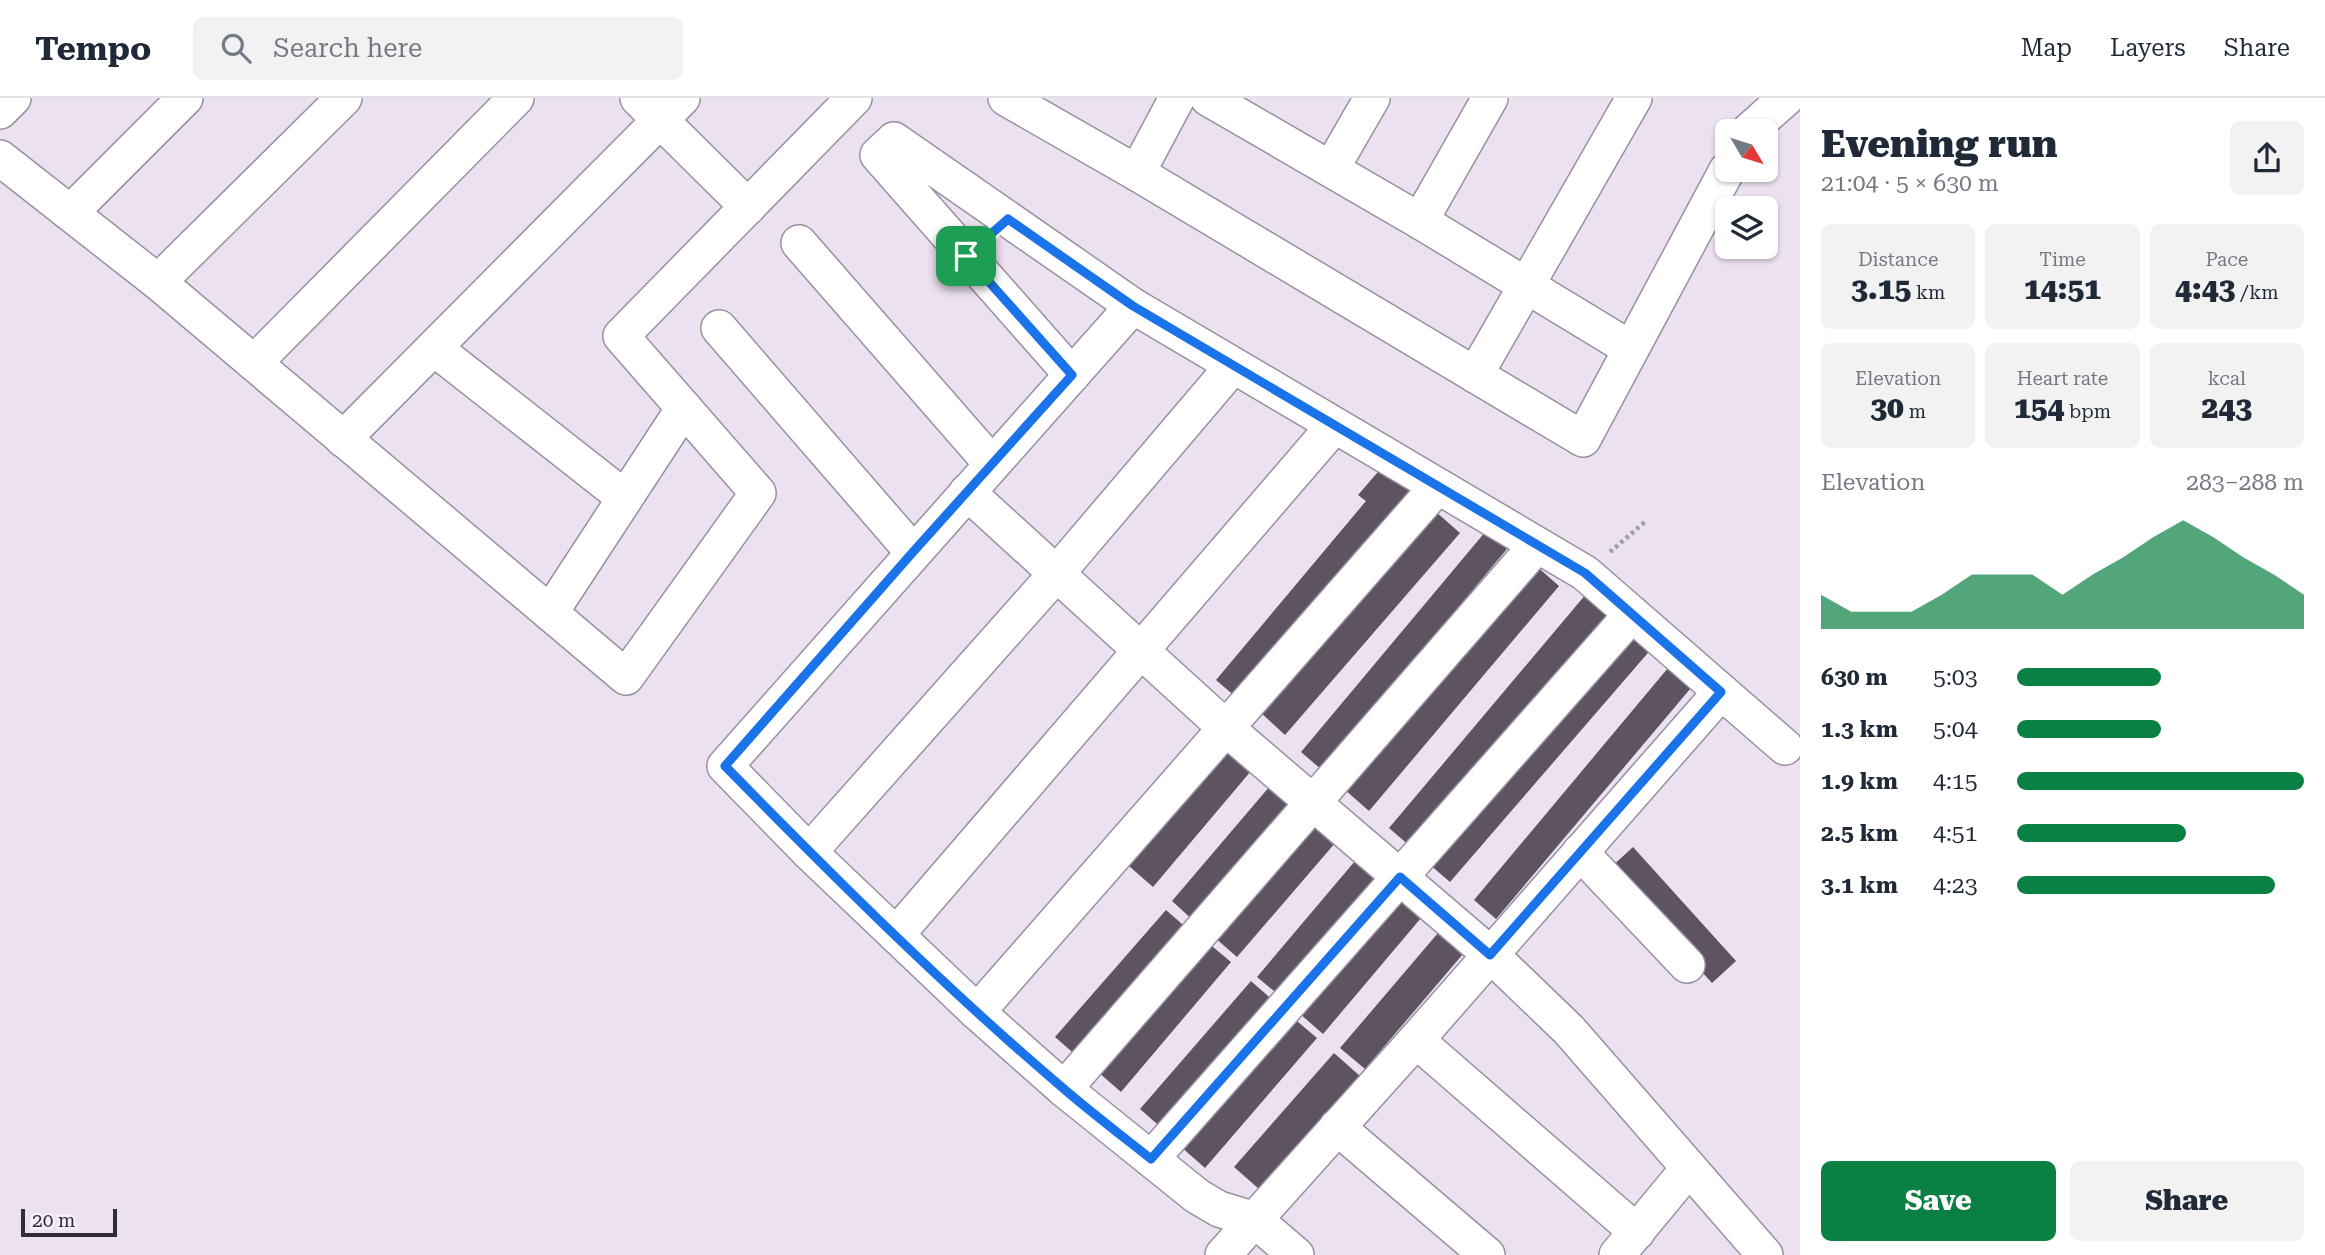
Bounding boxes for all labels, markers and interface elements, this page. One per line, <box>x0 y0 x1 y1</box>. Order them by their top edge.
search box <box>193 17 683 80</box>
text: Tempo <box>35 29 151 68</box>
icon: search <box>217 29 255 67</box>
text: Search here <box>273 33 422 63</box>
text: Map <box>2021 34 2072 62</box>
text: Layers <box>2110 34 2186 62</box>
text: Share <box>2224 34 2290 62</box>
north arrow <box>1715 119 1778 182</box>
map controls <box>1715 119 1778 259</box>
button: share <box>2230 121 2304 195</box>
text: Evening run <box>1821 122 2057 166</box>
text: 21:04 · 5 × 630 m <box>1821 170 1999 197</box>
button: layers <box>1715 196 1778 259</box>
pin <box>936 226 996 286</box>
icon: arrive <box>947 237 985 275</box>
text: Distance <box>1858 248 1938 271</box>
text: Time <box>2039 248 2086 271</box>
text: Pace <box>2205 248 2248 271</box>
text: 3.15 <box>1851 271 1911 306</box>
text: 14:51 <box>2024 271 2101 306</box>
text: 4:43 <box>2175 271 2235 306</box>
text: km <box>1911 281 1945 304</box>
text: /km <box>2235 281 2279 304</box>
text: Elevation <box>1855 367 1941 390</box>
text: Heart rate <box>2017 367 2108 390</box>
text: kcal <box>2208 367 2246 390</box>
text: 30 <box>1870 390 1904 425</box>
text: 154 <box>2014 390 2064 425</box>
text: 243 <box>2202 390 2252 425</box>
text: m <box>1904 400 1926 423</box>
text: bpm <box>2064 400 2111 423</box>
text: Elevation <box>1821 469 1925 496</box>
text: 283–288 m <box>2186 469 2304 496</box>
text: 630 m <box>1821 664 1888 691</box>
text: 5:03 <box>1933 664 1978 691</box>
text: 1.3 km <box>1821 716 1898 743</box>
text: 5:04 <box>1933 716 1978 743</box>
text: 1.9 km <box>1821 768 1898 795</box>
text: 4:15 <box>1933 768 1978 795</box>
text: 2.5 km <box>1821 820 1898 847</box>
text: 4:51 <box>1933 820 1978 847</box>
text: 3.1 km <box>1821 872 1898 899</box>
text: 4:23 <box>1933 872 1978 899</box>
button: Save <box>1821 1161 2056 1241</box>
button: Share <box>2070 1161 2304 1241</box>
scale bar <box>21 1206 117 1238</box>
text: 20 m <box>32 1209 75 1232</box>

